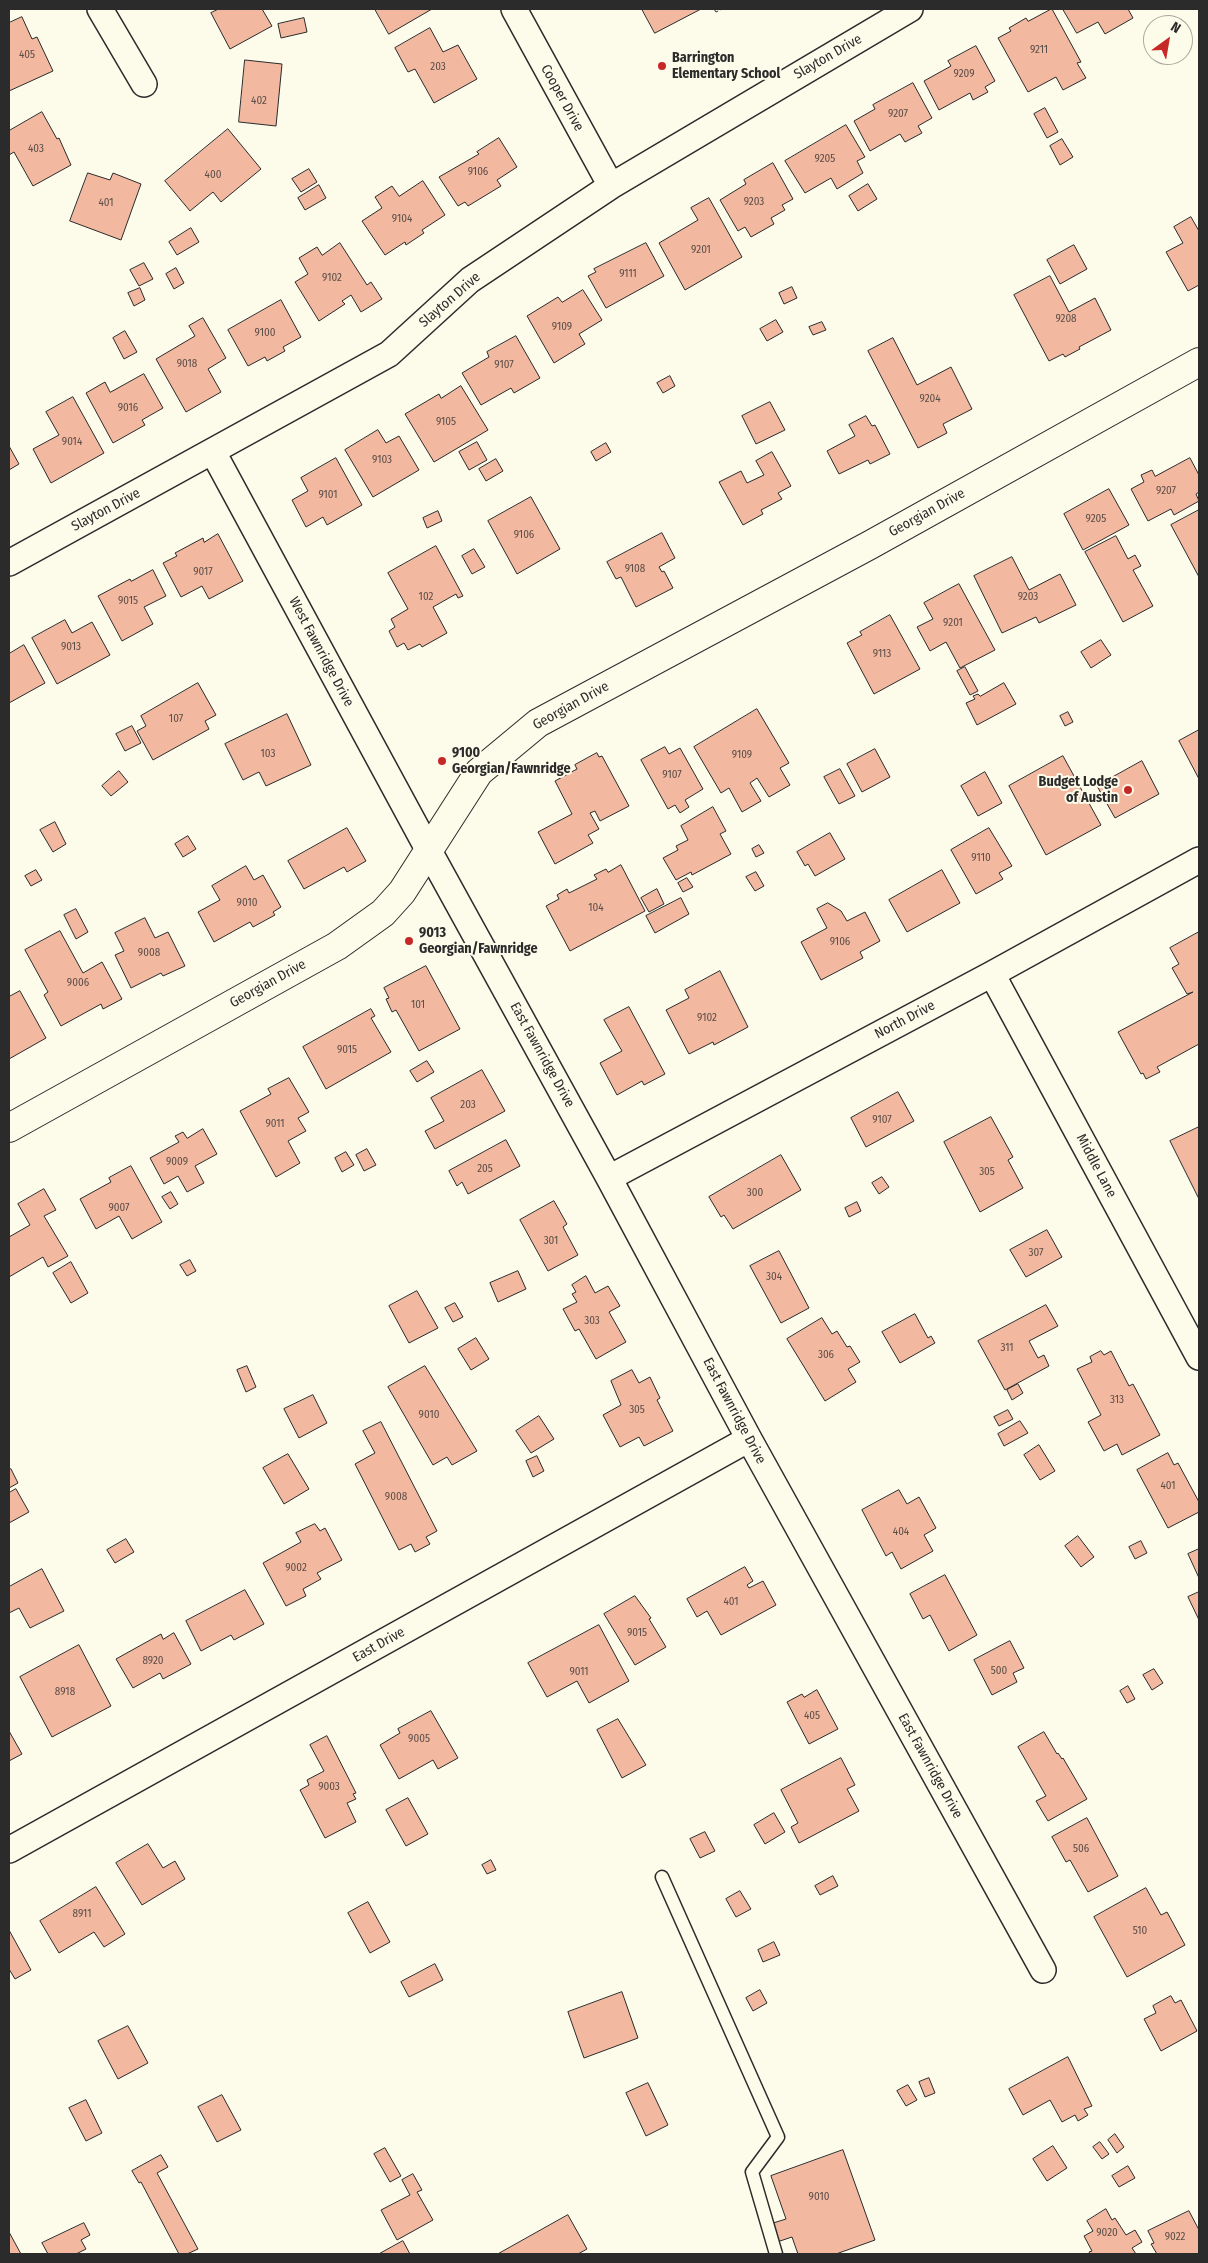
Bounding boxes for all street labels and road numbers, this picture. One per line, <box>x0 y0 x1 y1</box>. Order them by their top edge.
street label: Slayton Drive <box>791 31 865 83</box>
street label: Cooper Drive <box>537 62 587 134</box>
street label: Slayton Drive <box>416 269 484 331</box>
street label: Slayton Drive <box>69 485 143 535</box>
street label: Georgian Drive <box>886 485 968 541</box>
street label: West Fawnridge Drive <box>285 594 357 710</box>
street label: Georgian Drive <box>530 678 612 734</box>
street label: Georgian Drive <box>227 956 309 1012</box>
street label: North Drive <box>872 997 938 1043</box>
street label: East Fawnridge Drive <box>506 999 578 1111</box>
street label: Middle Lane <box>1072 1131 1120 1201</box>
street label: East Fawnridge Drive <box>699 1355 769 1467</box>
street label: East Drive <box>350 1624 408 1666</box>
street label: East Fawnridge Drive <box>894 1710 966 1822</box>

